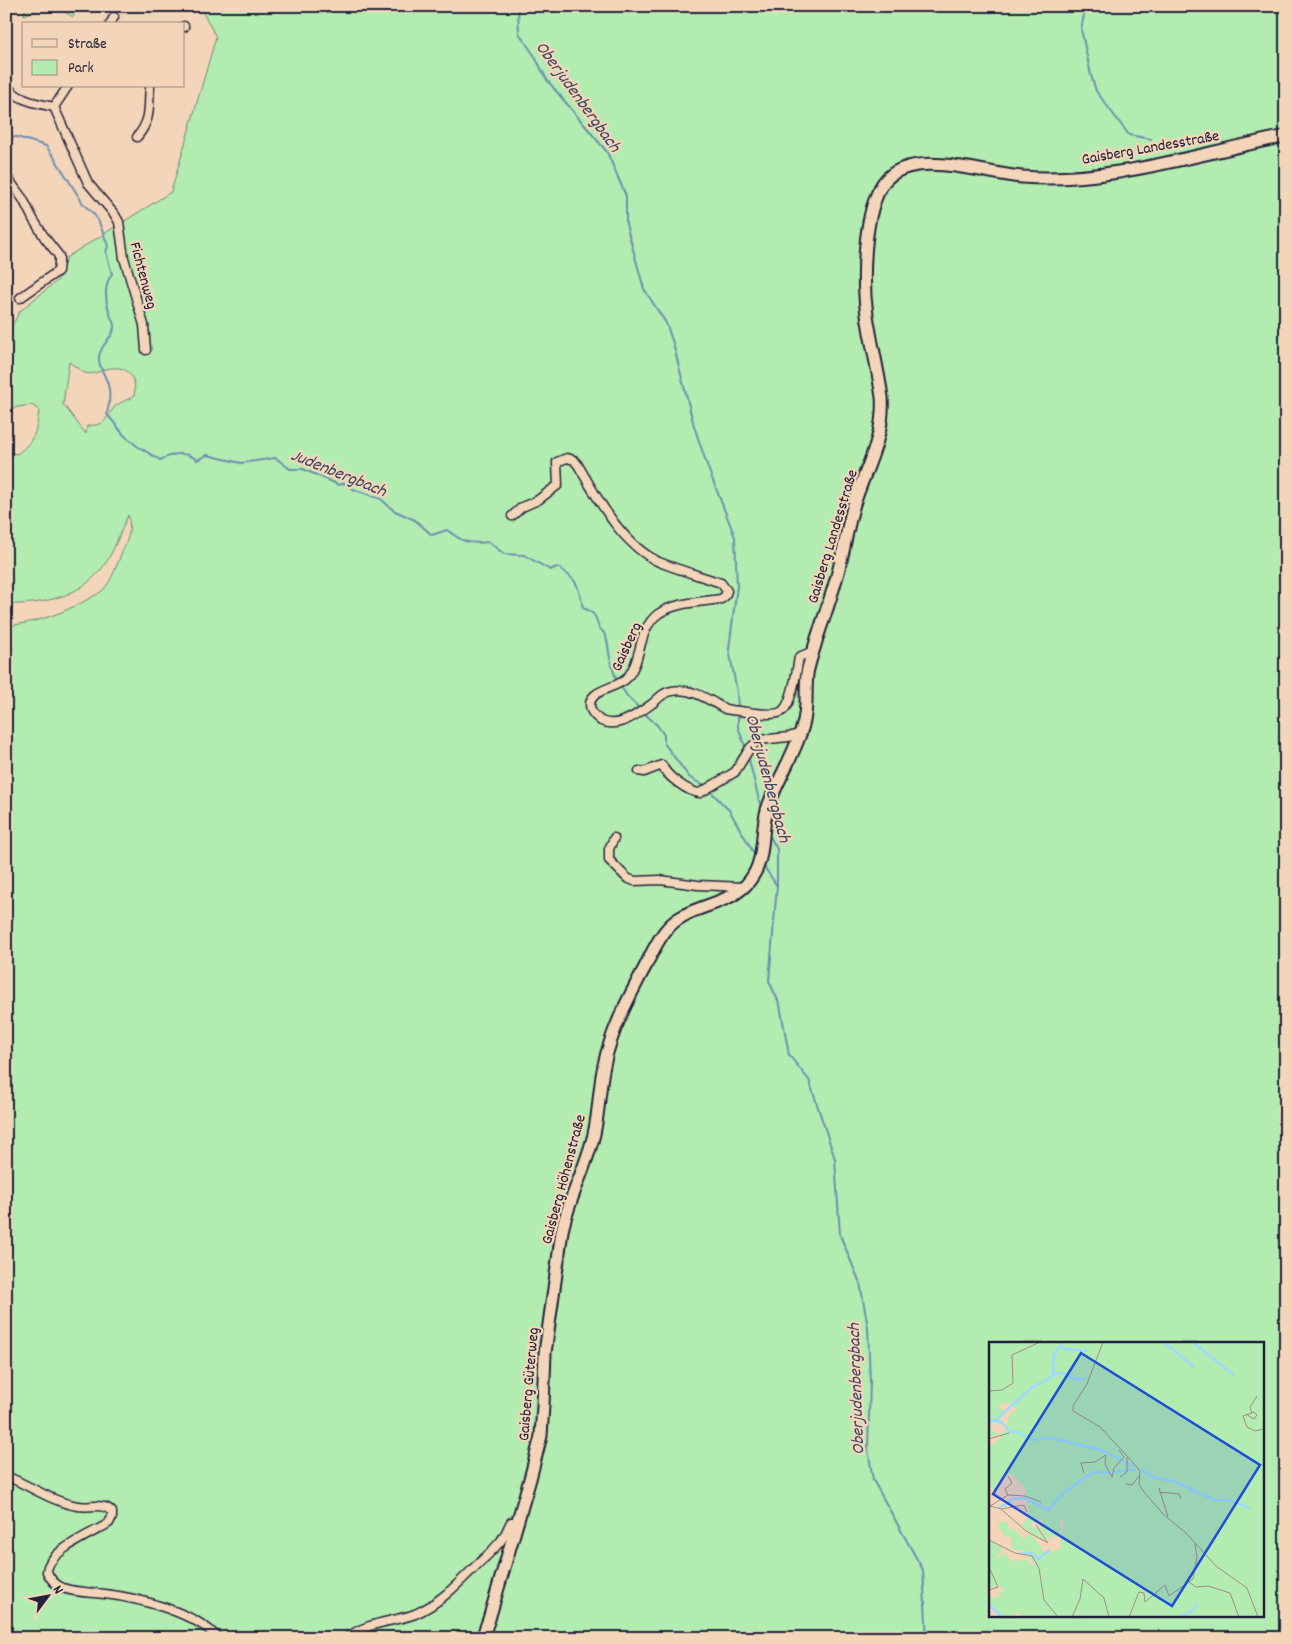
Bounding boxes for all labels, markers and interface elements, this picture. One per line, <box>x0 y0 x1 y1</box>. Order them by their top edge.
legend <box>22 22 185 88</box>
text: Straße <box>68 34 107 56</box>
water label: Oberjudenbergbach <box>528 37 626 159</box>
text: Park <box>68 58 94 80</box>
street label: Gaisberg Landesstraße <box>1080 125 1221 172</box>
street label: Fichtenweg <box>123 240 163 312</box>
water label: Judenbergbach <box>287 444 390 505</box>
street label: Gaisberg Landesstraße <box>802 467 865 607</box>
street label: Gaisberg <box>606 619 649 676</box>
water label: Oberjudenbergbach <box>737 712 796 846</box>
street label: Gaisberg Höhenstraße <box>536 1112 593 1247</box>
water label: Oberjudenbergbach <box>843 1322 872 1455</box>
street label: Gaisberg Güterweg <box>513 1326 546 1442</box>
inset map <box>989 1342 1264 1616</box>
north arrow <box>22 1572 72 1622</box>
text: N <box>47 1582 68 1598</box>

